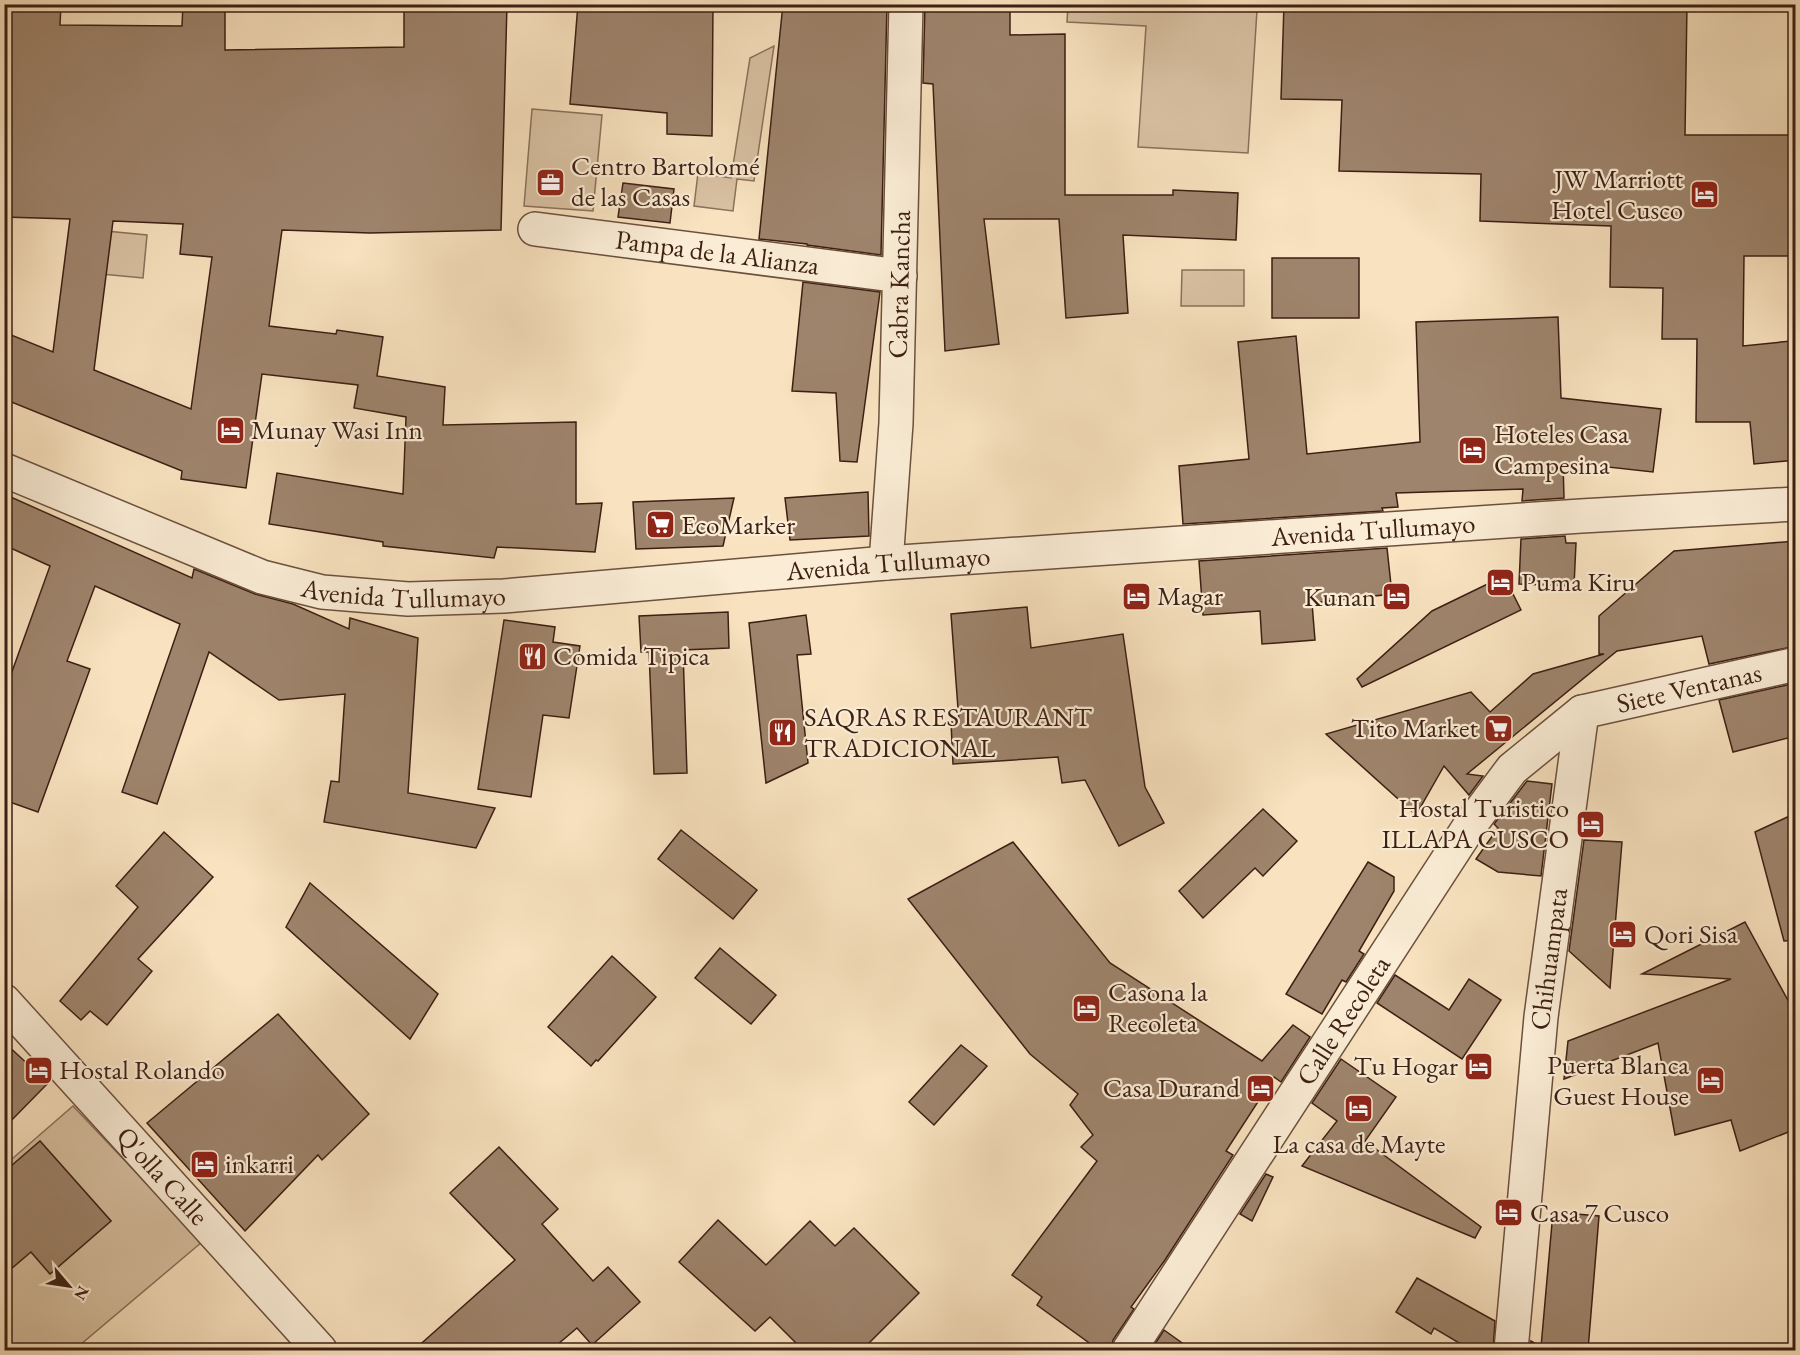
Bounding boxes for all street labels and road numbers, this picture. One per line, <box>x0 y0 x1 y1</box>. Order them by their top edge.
street label: Cabra Kancha <box>880 210 918 359</box>
street label: Pampa de la Alianza <box>614 222 822 282</box>
street label: Avenida Tullumayo <box>1269 505 1476 554</box>
street label: Avenida Tullumayo <box>784 538 991 589</box>
street label: Avenida Tullumayo <box>297 569 506 616</box>
street label: Siete Ventanas <box>1613 654 1765 721</box>
street label: Chihuampata <box>1522 885 1575 1031</box>
street label: Calle Recoleta <box>1288 948 1398 1092</box>
street label: Q'olla Calle <box>109 1119 217 1232</box>

